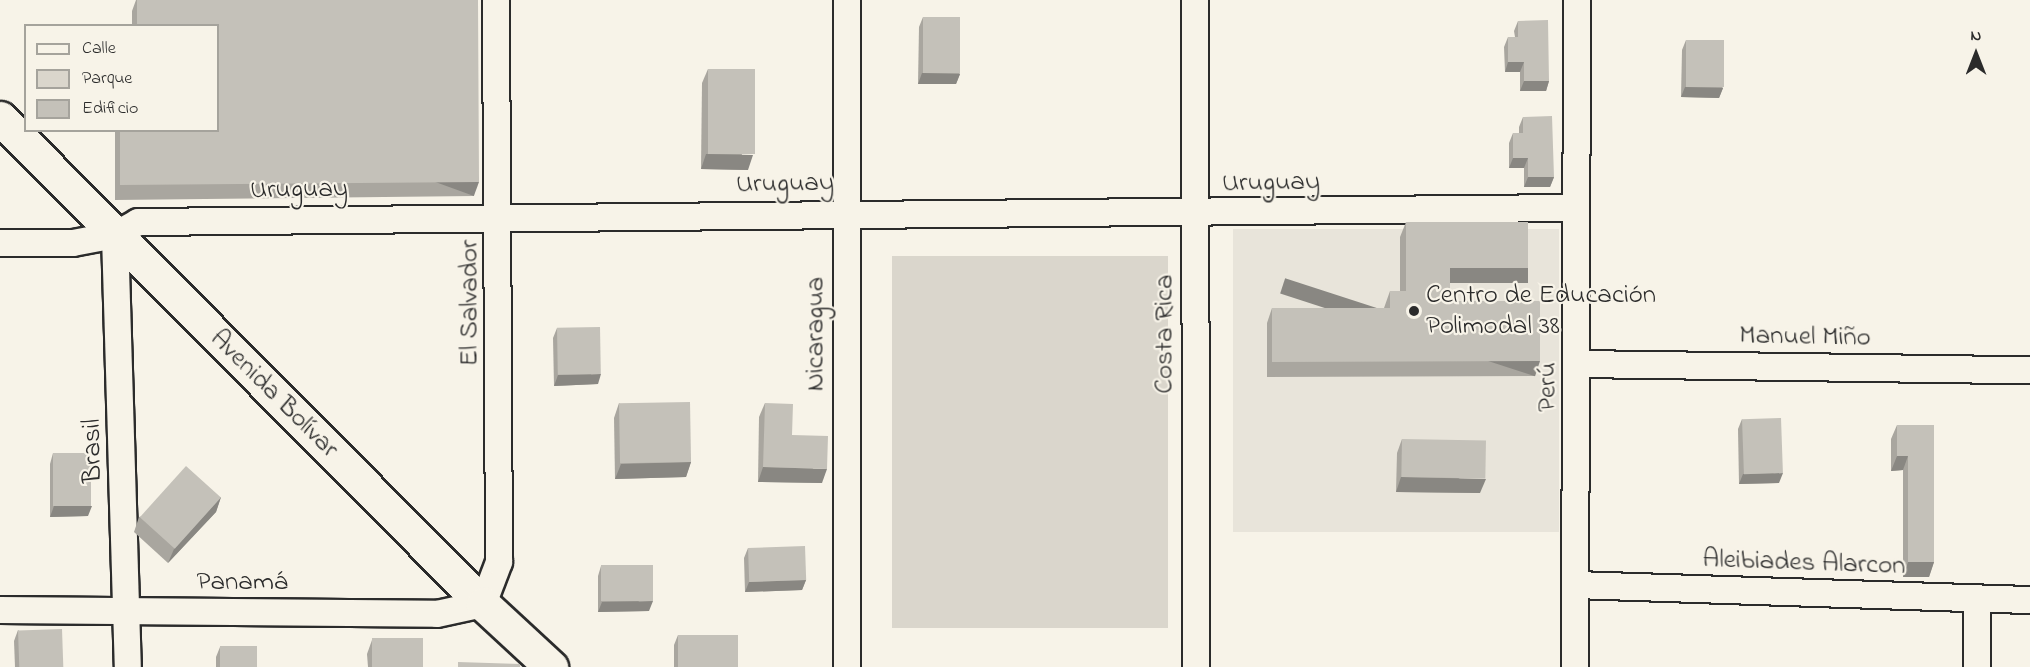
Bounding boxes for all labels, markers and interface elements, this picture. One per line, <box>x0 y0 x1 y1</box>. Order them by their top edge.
legend <box>24 24 219 132</box>
north arrow <box>1946 24 2006 84</box>
text: N <box>1971 24 1981 48</box>
text: Calle <box>82 36 116 62</box>
text: Parque <box>82 66 132 92</box>
text: Edificio <box>82 96 138 122</box>
street label: Uruguay <box>1222 166 1320 200</box>
street label: Uruguay <box>736 167 834 201</box>
street label: Uruguay <box>250 173 348 207</box>
street label: El Salvador <box>454 240 486 366</box>
street label: Costa Rica <box>1149 274 1181 394</box>
street label: Nicaragua <box>800 277 832 391</box>
place label: Centro de Educación Polimodal 38 <box>1426 279 1656 342</box>
marker: Centro de Educación Polimodal 38 <box>1407 304 1421 318</box>
street label: Manuel Miño <box>1739 320 1871 354</box>
street label: Avenida Bolívar <box>203 323 345 465</box>
street label: Perú <box>1532 362 1564 412</box>
street label: Brasil <box>76 419 110 483</box>
street label: Aleibiades Alarcon <box>1702 543 1906 583</box>
street label: Panamá <box>196 567 288 599</box>

